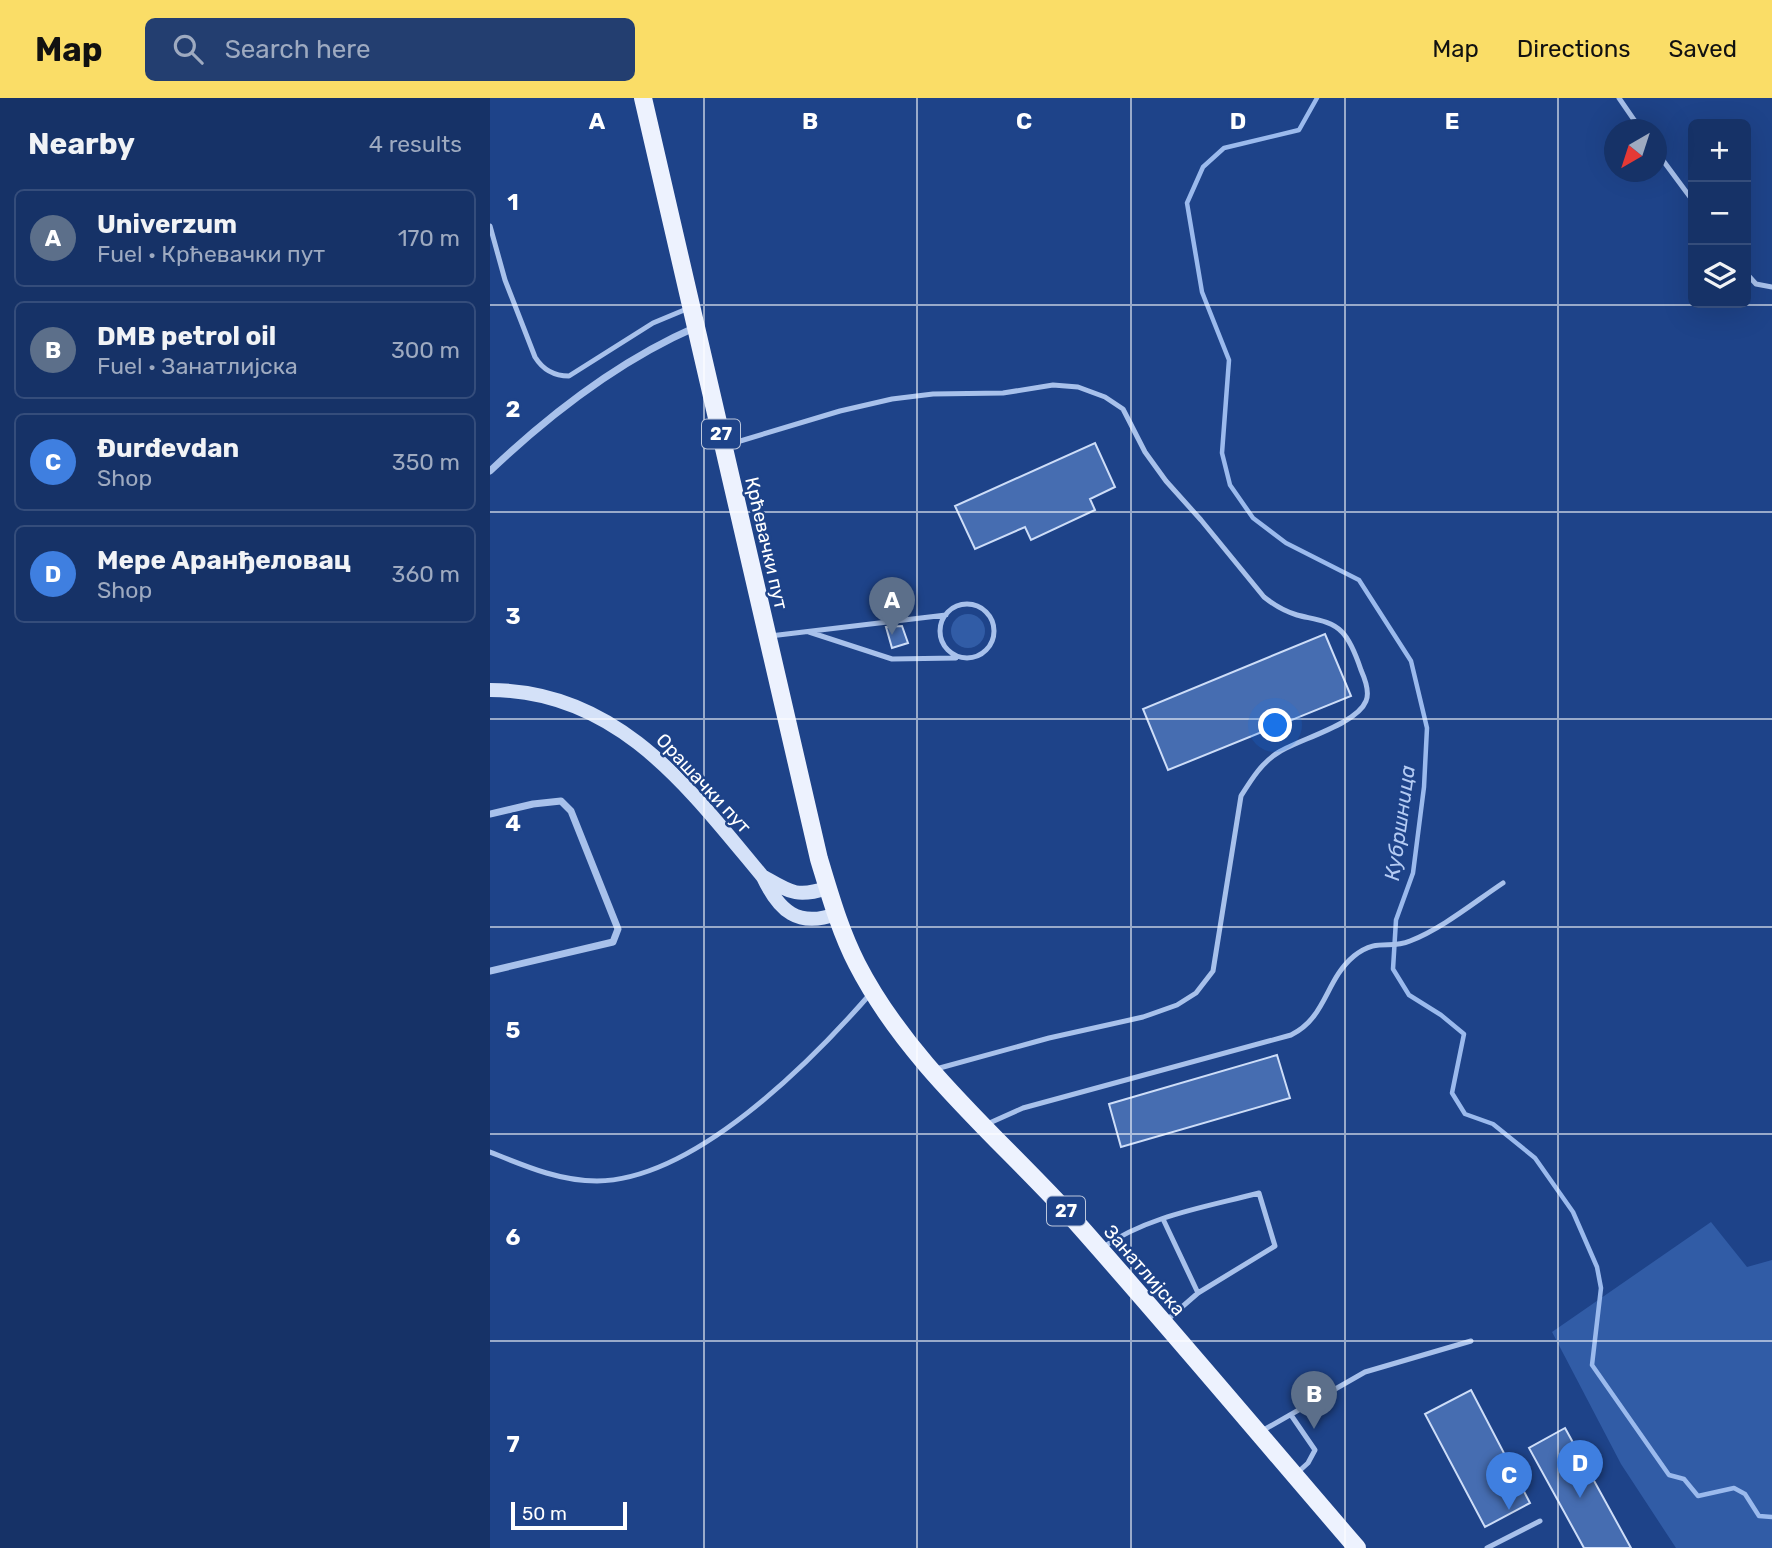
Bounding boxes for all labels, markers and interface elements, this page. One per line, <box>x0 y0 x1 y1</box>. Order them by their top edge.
search box <box>145 18 635 81</box>
text: Map <box>35 30 103 69</box>
icon: search <box>169 30 207 68</box>
text: Search here <box>225 34 370 65</box>
text: Map <box>1432 35 1479 63</box>
text: Directions <box>1517 35 1630 63</box>
text: Saved <box>1668 35 1737 63</box>
text: A <box>589 107 606 135</box>
text: B <box>802 107 818 135</box>
text: C <box>1016 107 1032 135</box>
text: D <box>1230 107 1246 135</box>
text: E <box>1445 107 1459 135</box>
north arrow <box>1604 119 1667 182</box>
map controls <box>1688 119 1751 308</box>
button: + <box>1688 119 1751 182</box>
text: Nearby <box>28 126 135 162</box>
text: 4 results <box>369 130 462 158</box>
button: − <box>1688 182 1751 245</box>
text: 1 <box>507 188 519 216</box>
text: Univerzum <box>97 209 237 240</box>
text: A <box>45 224 61 252</box>
text: 170 m <box>398 224 460 252</box>
text: Fuel · Крћевачки пут <box>97 240 325 268</box>
button: layers <box>1688 245 1751 308</box>
text: DMB petrol oil <box>97 321 276 352</box>
text: B <box>45 336 61 364</box>
text: 300 m <box>391 336 460 364</box>
text: Fuel · Занатлијска <box>97 352 298 380</box>
text: 2 <box>506 395 520 423</box>
road number: 27 <box>702 420 740 448</box>
text: Đurđevdan <box>97 433 239 464</box>
text: C <box>45 448 61 476</box>
text: 350 m <box>392 448 460 476</box>
text: Shop <box>97 464 152 492</box>
street label: Крћевачки пут <box>740 475 793 612</box>
text: Мере Аранђеловац <box>97 545 351 576</box>
text: D <box>45 560 61 588</box>
text: 360 m <box>392 560 460 588</box>
text: Shop <box>97 576 152 604</box>
pin: A <box>869 577 915 635</box>
text: 3 <box>505 602 521 630</box>
your location <box>1258 708 1292 742</box>
street label: Орашачки пут <box>651 729 756 838</box>
water label: Кубршница <box>1379 764 1420 882</box>
text: 4 <box>505 809 521 837</box>
text: 5 <box>506 1016 521 1044</box>
road number: 27 <box>1047 1196 1085 1226</box>
street label: Занатлијска <box>1099 1220 1190 1320</box>
text: 6 <box>506 1223 521 1251</box>
pin: B <box>1291 1371 1337 1429</box>
text: 7 <box>506 1430 520 1458</box>
pin: D <box>1557 1440 1603 1498</box>
pin: C <box>1486 1452 1532 1510</box>
scale bar <box>511 1499 626 1531</box>
text: 50 m <box>522 1502 567 1525</box>

